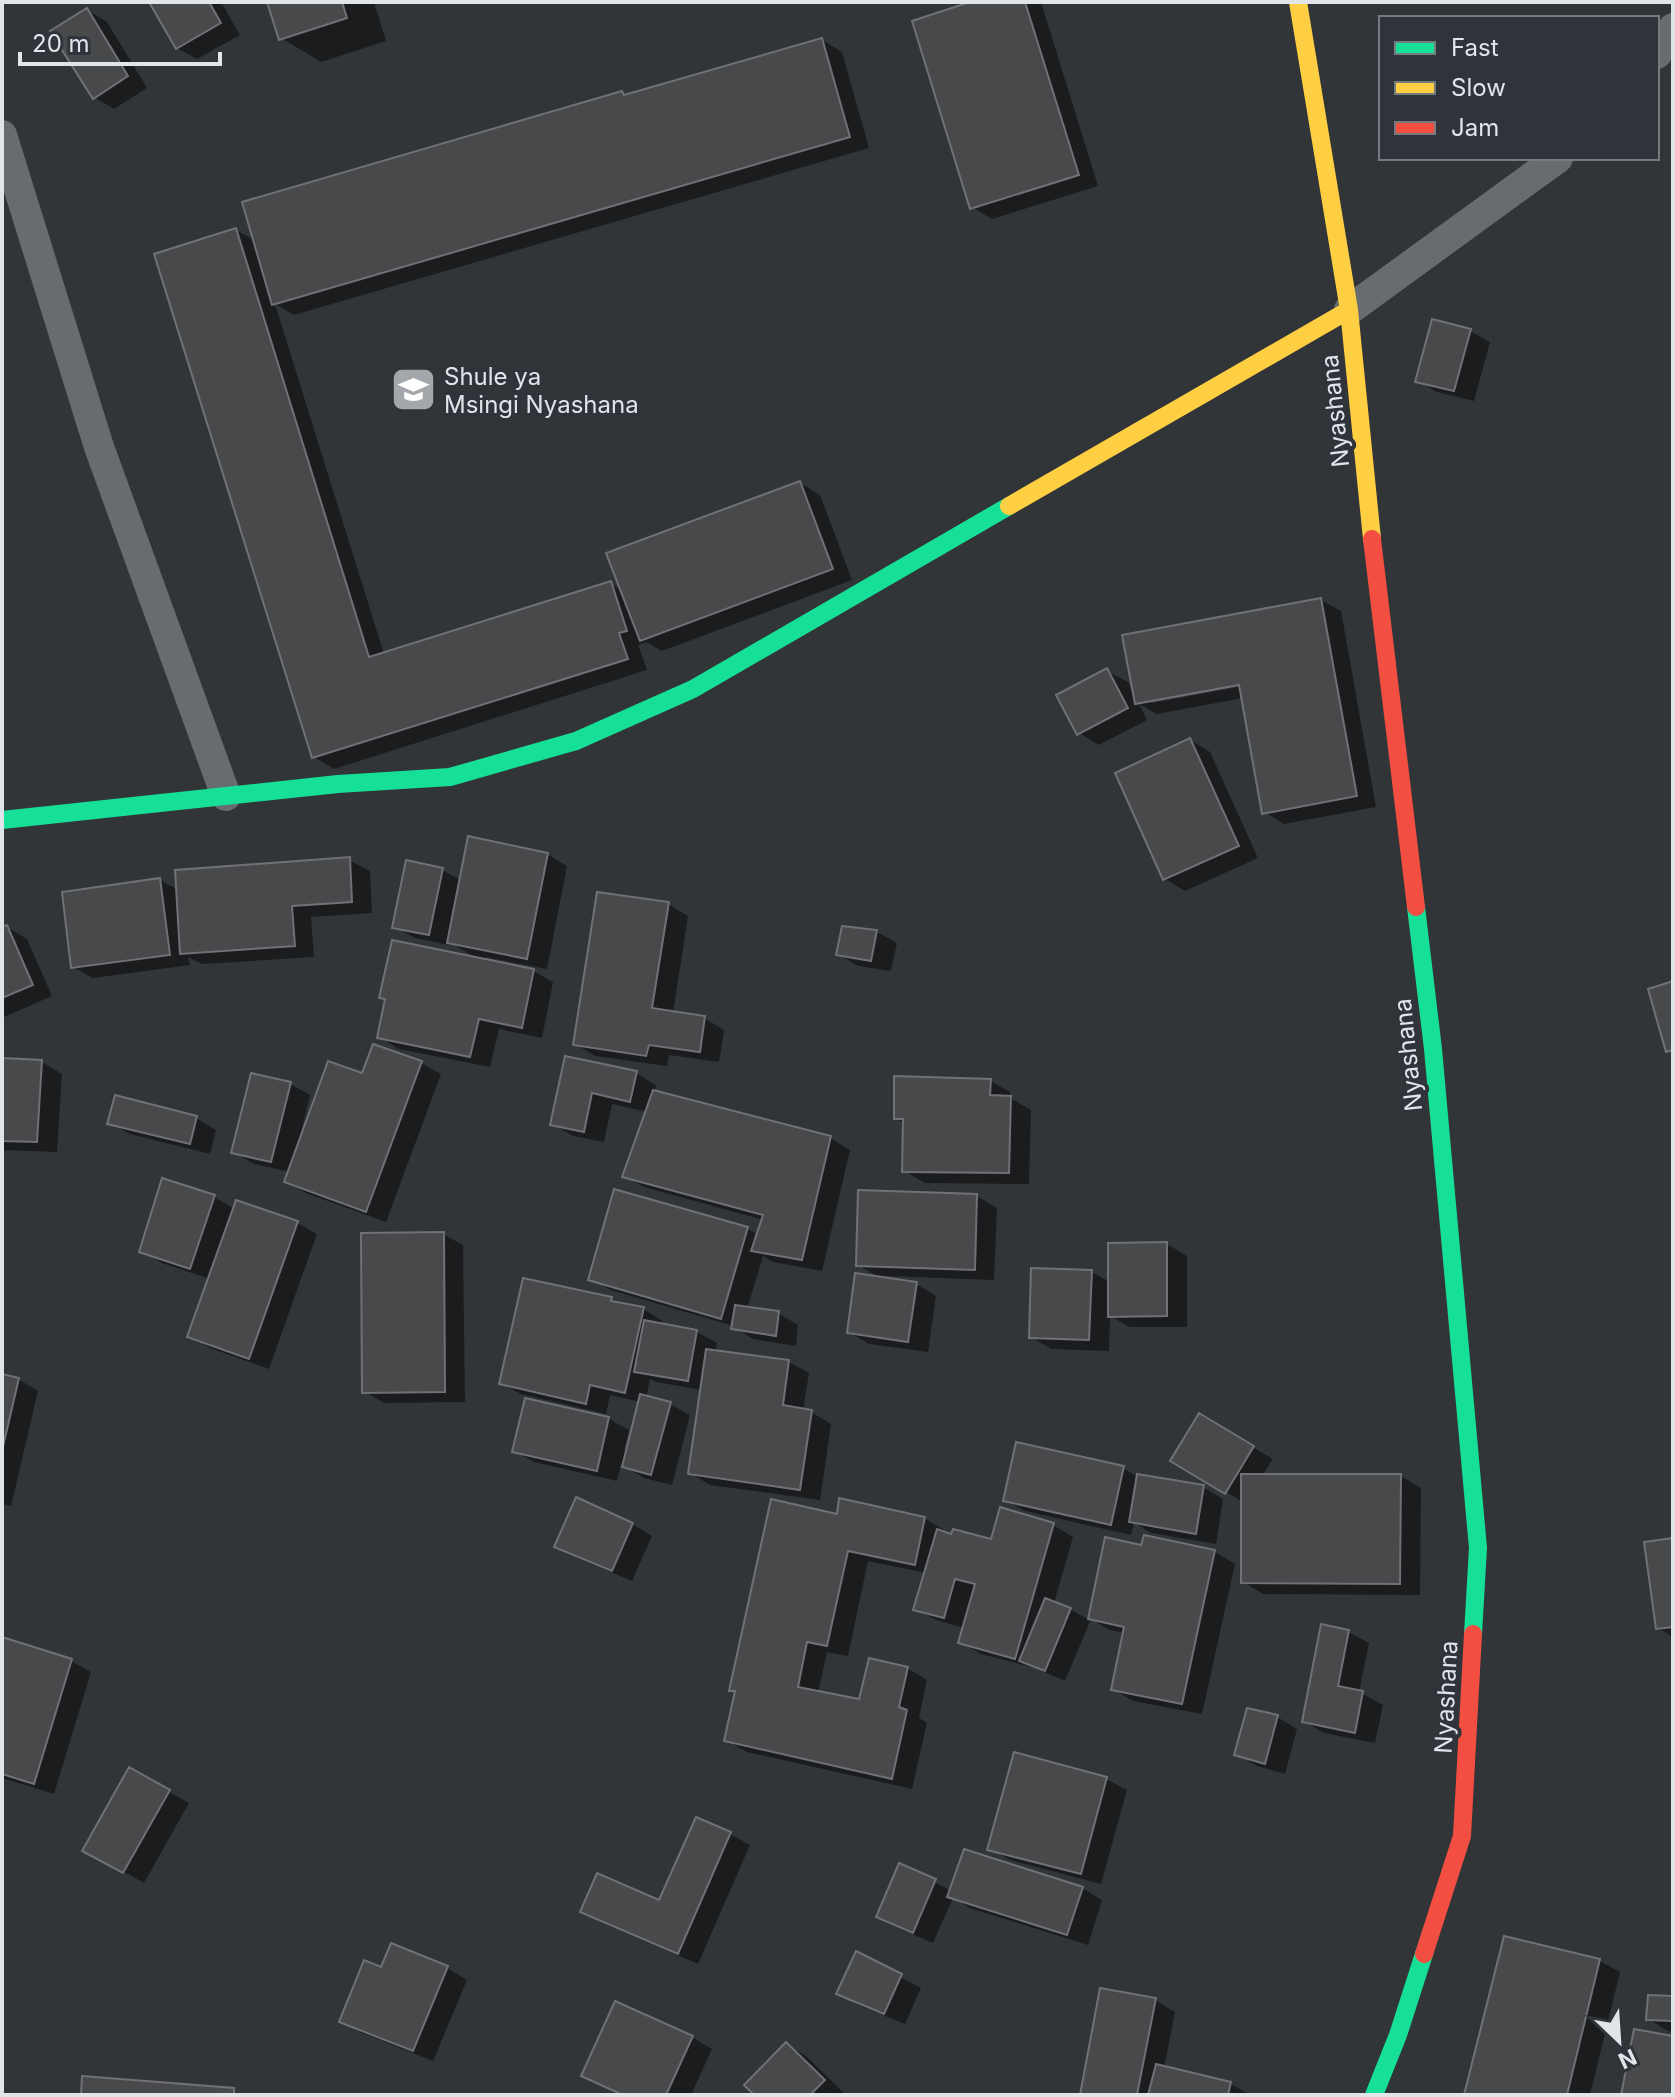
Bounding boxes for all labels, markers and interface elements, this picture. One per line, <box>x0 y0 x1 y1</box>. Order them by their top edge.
scale bar <box>20 16 220 66</box>
legend <box>1379 16 1659 160</box>
text: 20 m <box>32 29 90 58</box>
text: Fast <box>1451 33 1499 62</box>
text: Slow <box>1451 73 1506 102</box>
text: Jam <box>1451 113 1499 142</box>
street label: Nyashana <box>1315 353 1355 469</box>
place label: Shule ya Msingi Nyashana <box>444 362 639 419</box>
school or university icon: Shule ya Msingi Nyashana <box>389 366 437 414</box>
street label: Nyashana <box>1388 997 1428 1113</box>
street label: Nyashana <box>1429 1640 1463 1754</box>
north arrow <box>1579 2001 1659 2081</box>
text: N <box>1614 2044 1641 2074</box>

